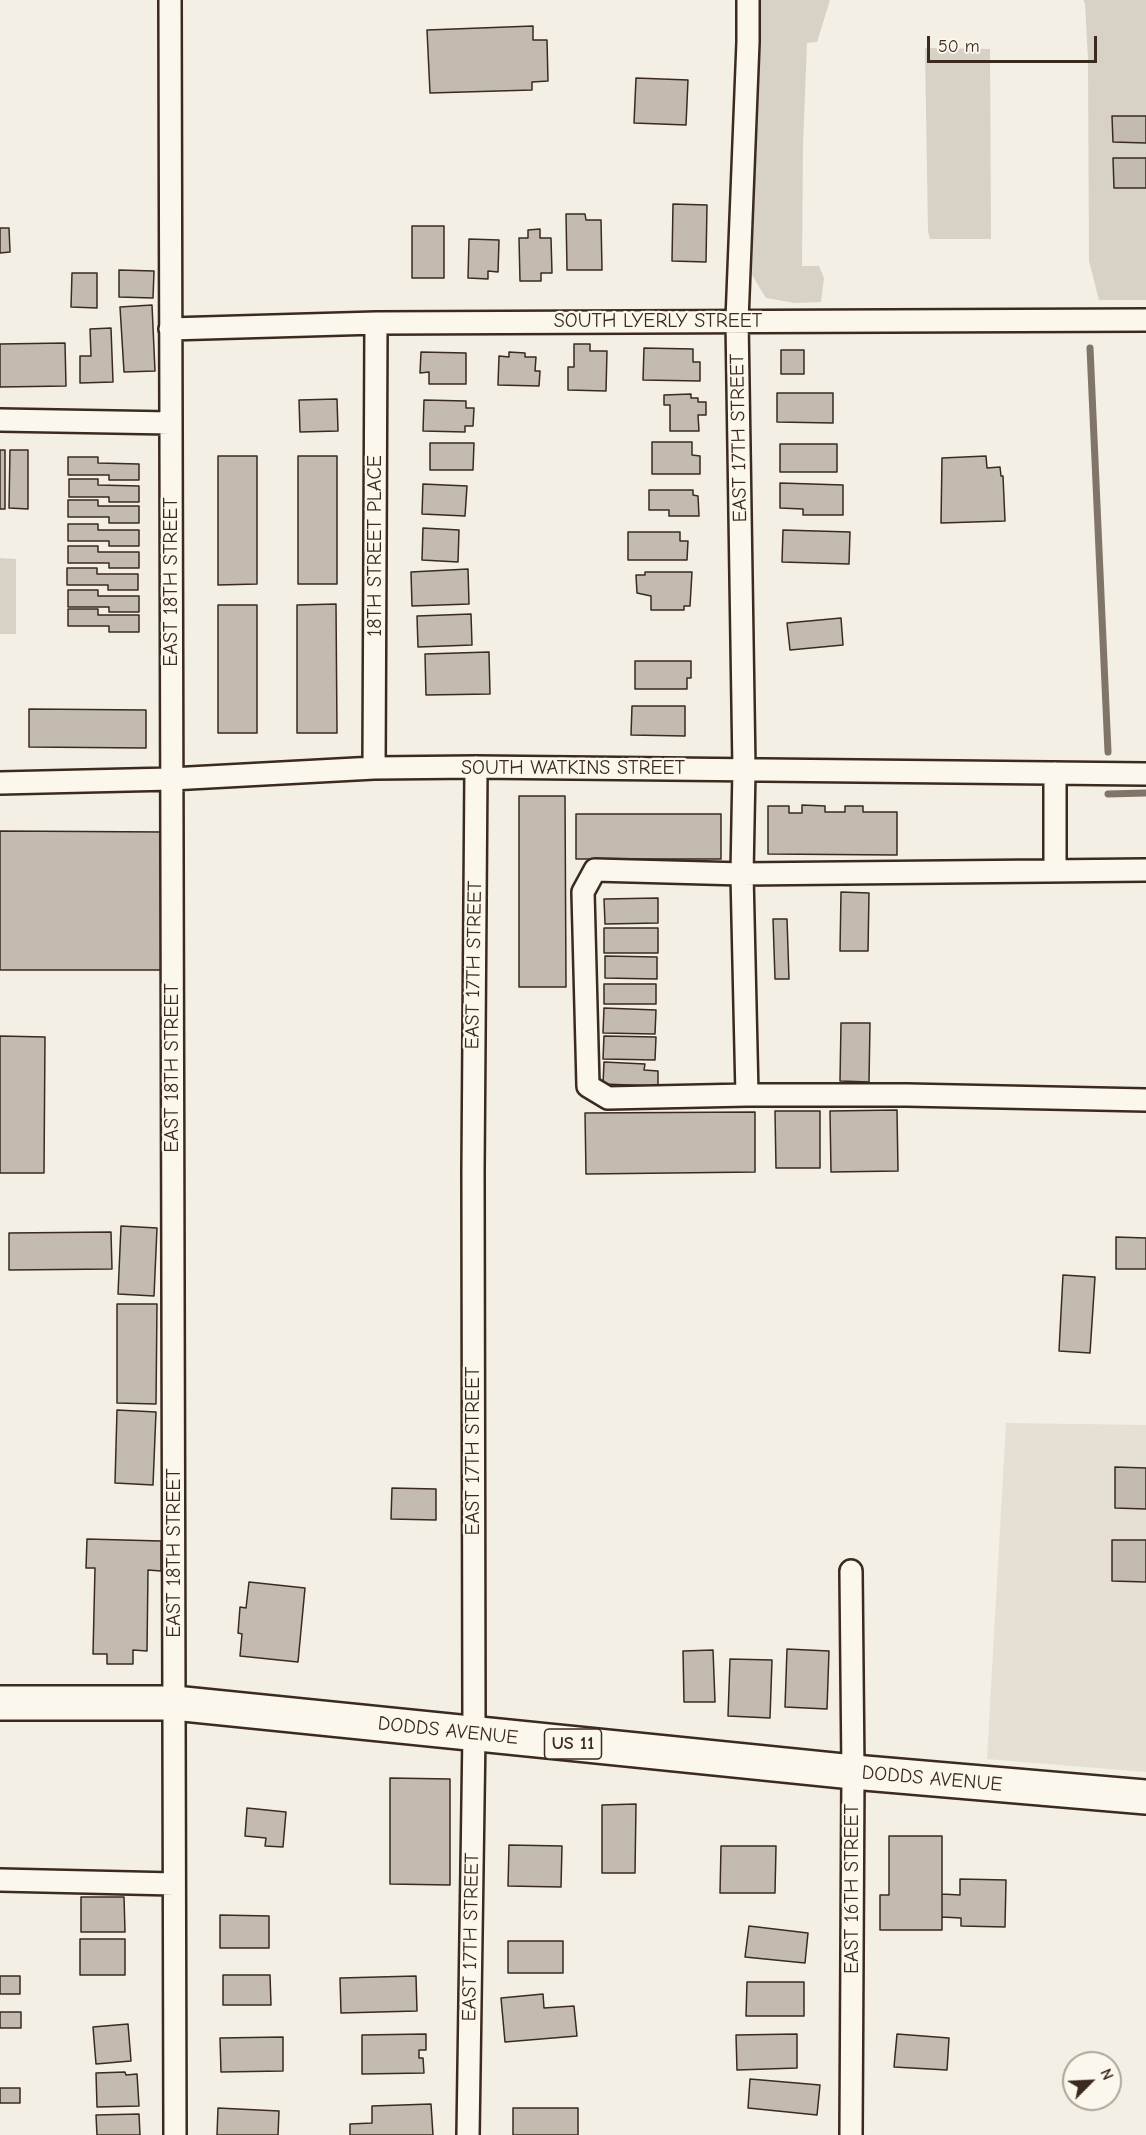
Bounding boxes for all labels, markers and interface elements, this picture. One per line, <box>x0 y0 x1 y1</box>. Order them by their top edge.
scale bar <box>930 24 1100 62</box>
text: 50 m <box>938 36 980 57</box>
street label: SOUTH LYERLY STREET <box>554 309 762 333</box>
street label: EAST 17TH STREET <box>726 353 752 523</box>
street label: 18TH STREET PLACE <box>363 455 387 637</box>
street label: EAST 18TH STREET <box>159 497 183 667</box>
street label: SOUTH WATKINS STREET <box>461 756 685 780</box>
street label: EAST 17TH STREET <box>461 880 487 1050</box>
street label: EAST 18TH STREET <box>160 983 184 1153</box>
street label: EAST 17TH STREET <box>461 1367 485 1535</box>
street label: EAST 18TH STREET <box>162 1468 186 1638</box>
street label: DODDS AVENUE <box>377 1712 519 1750</box>
road number: US 11 <box>544 1729 602 1759</box>
street label: DODDS AVENUE <box>861 1761 1003 1797</box>
street label: EAST 16TH STREET <box>840 1804 864 1974</box>
street label: EAST 17TH STREET <box>458 1852 484 2022</box>
north arrow <box>1062 2051 1122 2111</box>
text: N <box>1096 2066 1117 2083</box>

